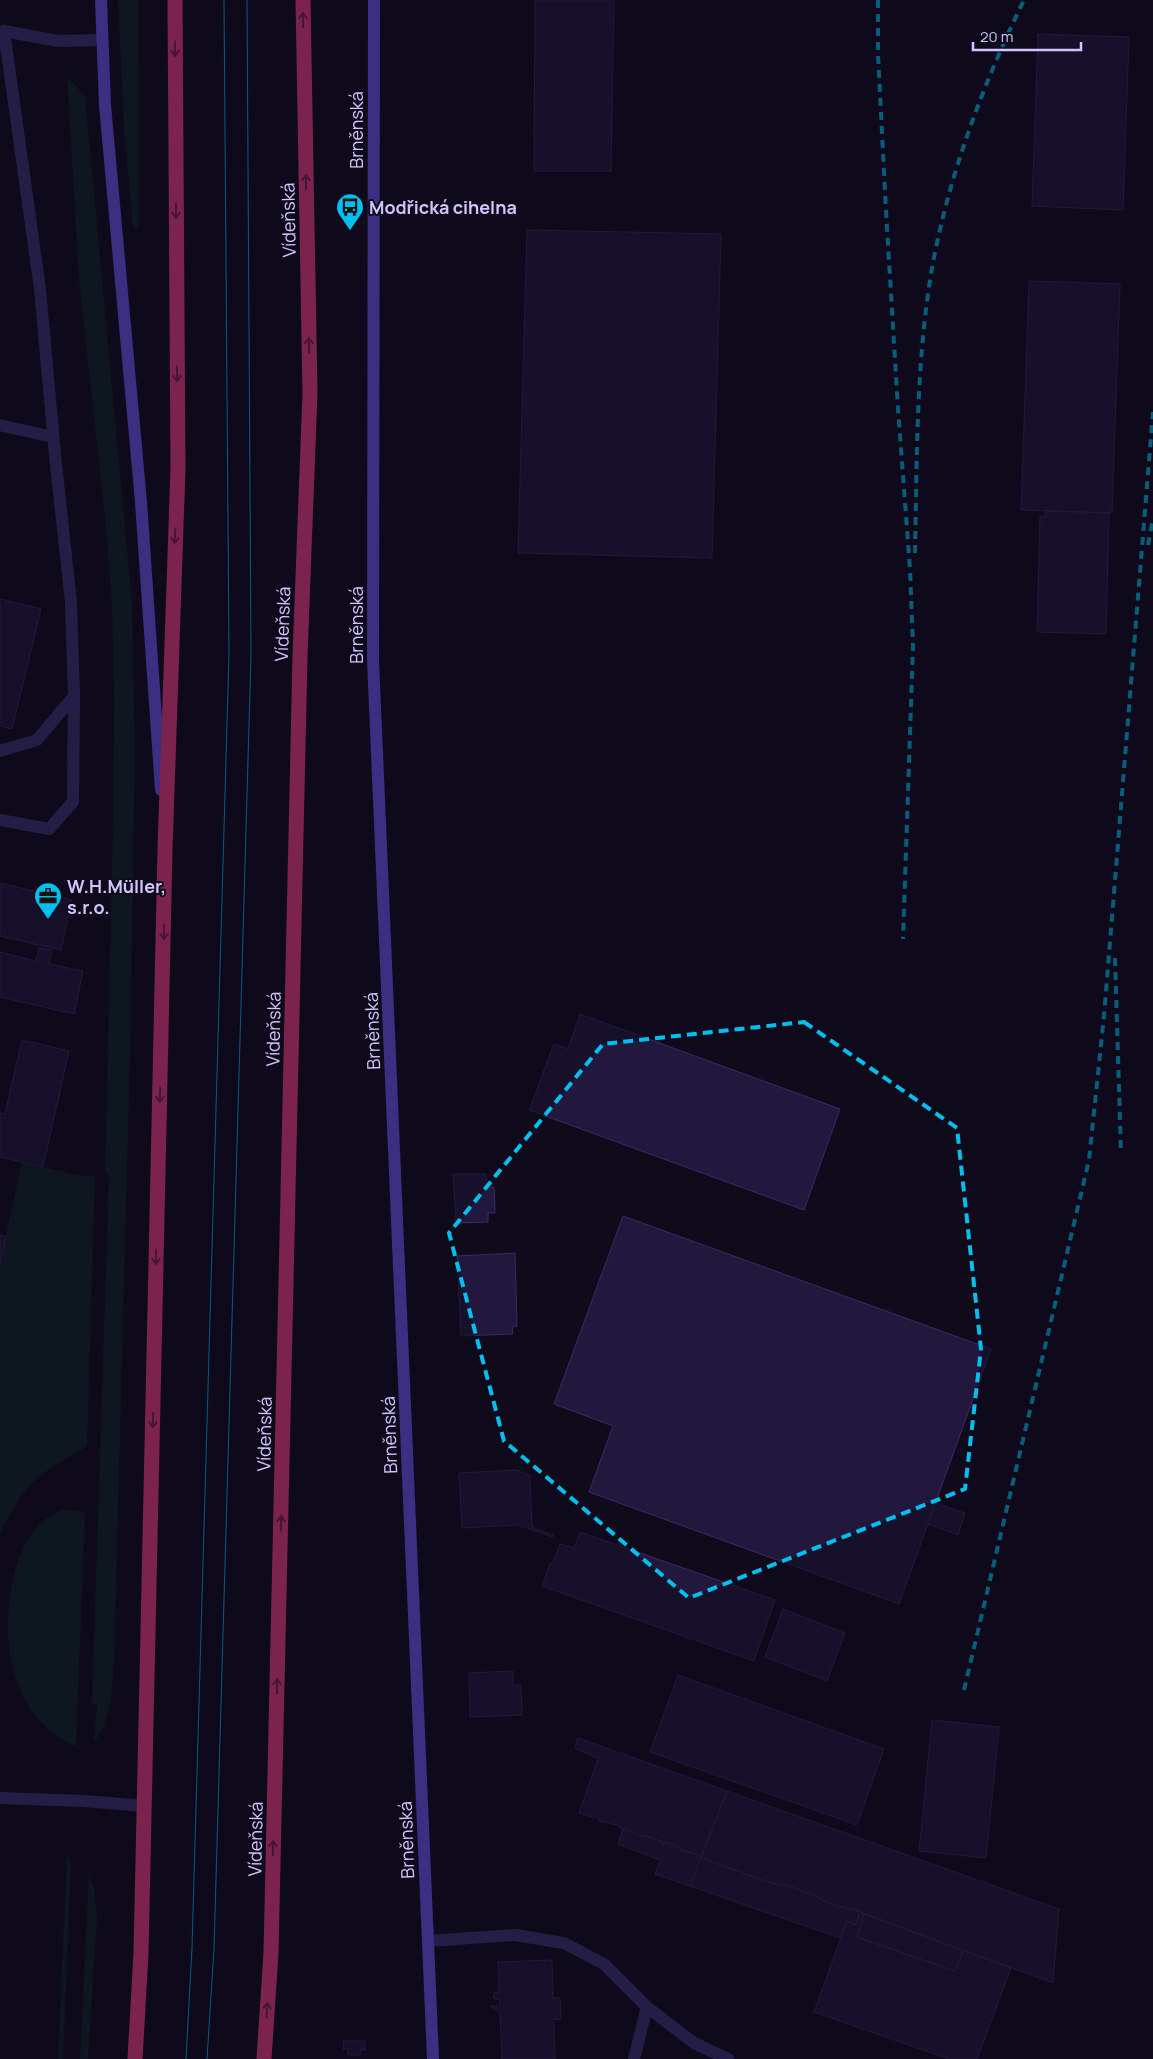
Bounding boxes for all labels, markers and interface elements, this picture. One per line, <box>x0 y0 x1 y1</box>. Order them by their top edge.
one-way arrow <box>298 12 308 28</box>
scale bar <box>973 20 1080 52</box>
text: 20 m <box>980 26 1013 47</box>
one-way arrow <box>171 40 180 56</box>
street label: Brněnská <box>344 91 368 169</box>
one-way arrow <box>301 174 311 190</box>
street label: Vídeňská <box>275 182 301 258</box>
bus stop icon: Modřická cihelna <box>335 192 365 231</box>
place label: Modřická cihelna <box>369 195 517 219</box>
one-way arrow <box>171 202 181 219</box>
one-way arrow <box>304 337 314 353</box>
one-way arrow <box>172 365 182 381</box>
one-way arrow <box>171 528 180 544</box>
street label: Vídeňská <box>269 586 295 662</box>
street label: Brněnská <box>344 586 368 664</box>
place label: W.H.Müller, s.r.o. <box>67 874 166 919</box>
office icon: W.H.Müller, s.r.o. <box>33 881 63 920</box>
one-way arrow <box>159 924 168 940</box>
street label: Vídeňská <box>260 991 286 1067</box>
street label: Brněnská <box>359 992 385 1070</box>
one-way arrow <box>155 1086 165 1102</box>
one-way arrow <box>152 1249 161 1265</box>
street label: Vídeňská <box>251 1396 277 1472</box>
street label: Brněnská <box>376 1396 402 1474</box>
one-way arrow <box>148 1411 158 1427</box>
one-way arrow <box>276 1515 285 1531</box>
one-way arrow <box>272 1678 282 1694</box>
street label: Vídeňská <box>242 1801 268 1877</box>
street label: Brněnská <box>393 1801 419 1879</box>
one-way arrow <box>269 1840 278 1856</box>
one-way arrow <box>262 2003 272 2019</box>

